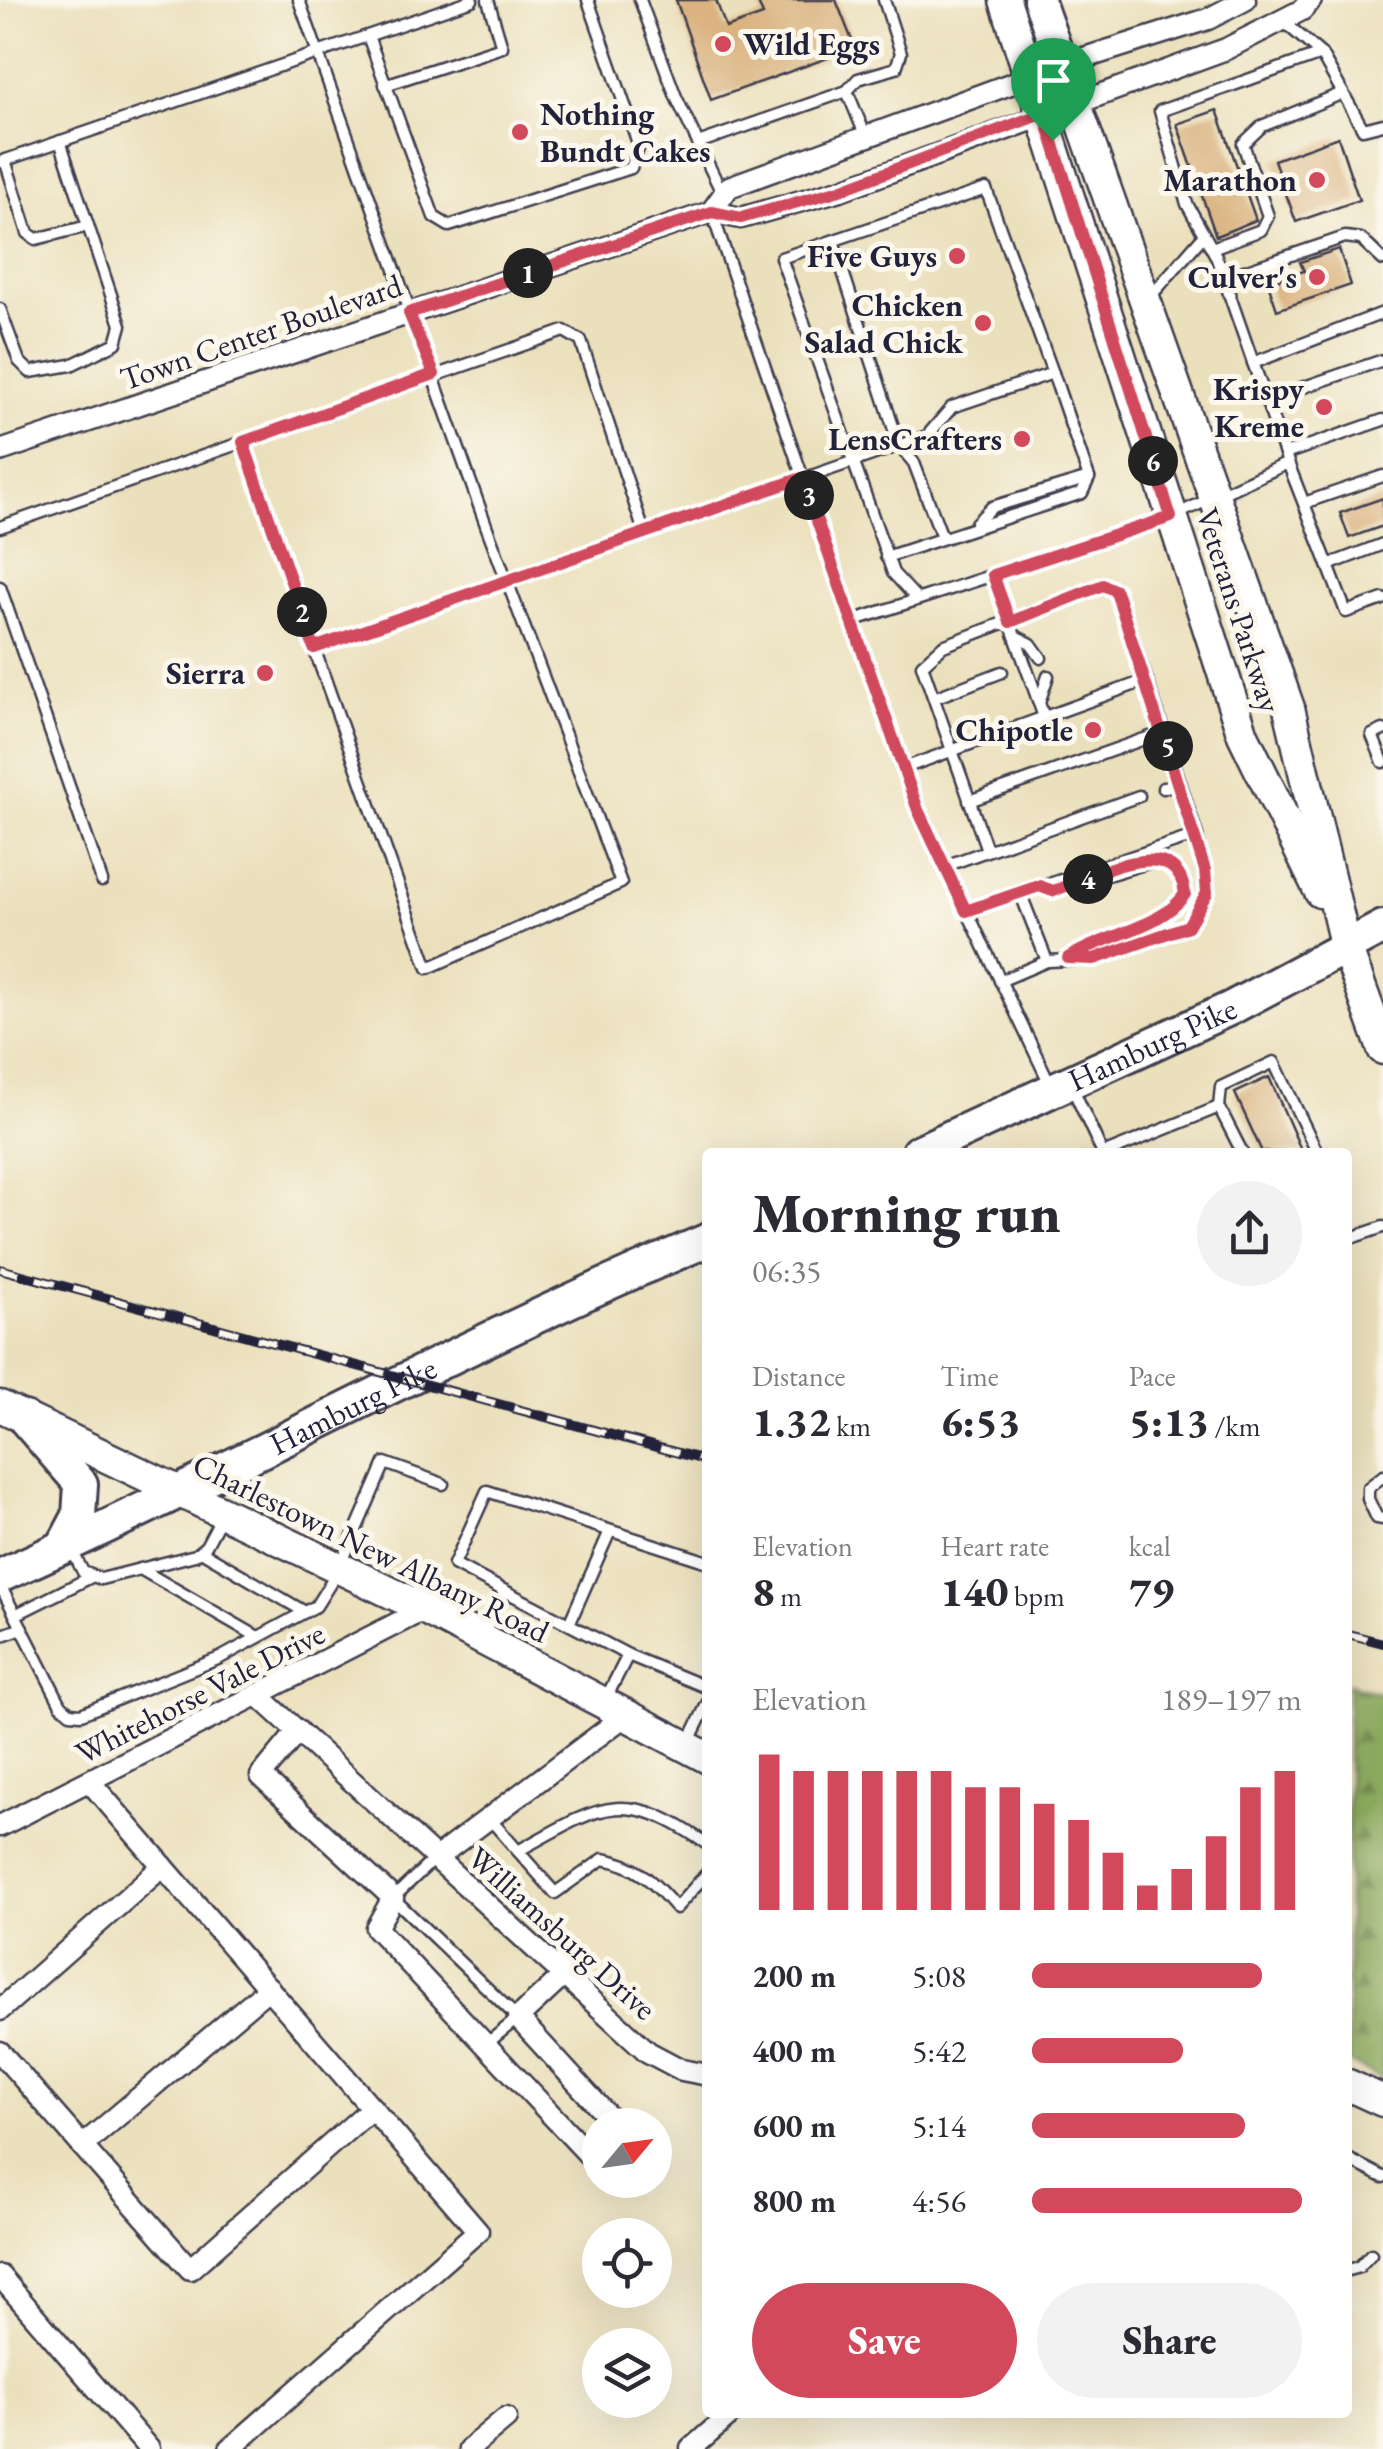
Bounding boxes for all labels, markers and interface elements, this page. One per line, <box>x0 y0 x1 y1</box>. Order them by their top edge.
place label: Wild Eggs <box>743 23 880 65</box>
marker: Wild Eggs <box>712 33 734 55</box>
pin <box>1011 38 1096 141</box>
icon: arrive <box>1026 53 1081 108</box>
place label: Nothing Bundt Cakes <box>540 93 711 172</box>
marker: Nothing Bundt Cakes <box>509 121 531 143</box>
place label: Marathon <box>1163 159 1297 201</box>
marker: Marathon <box>1306 169 1328 191</box>
place label: Five Guys <box>807 235 937 277</box>
marker: Five Guys <box>946 245 968 267</box>
pin: 1 <box>503 248 553 298</box>
text: 1 <box>521 255 535 291</box>
place label: Culver's <box>1188 256 1297 298</box>
street label: Town Center Boulevard <box>115 264 408 400</box>
marker: Culver's <box>1306 266 1328 288</box>
place label: Chicken Salad Chick <box>804 284 964 363</box>
marker: Chicken Salad Chick <box>972 312 994 334</box>
place label: Krispy Kreme <box>1213 368 1305 447</box>
marker: Krispy Kreme <box>1313 396 1335 418</box>
place label: LensCrafters <box>828 418 1002 460</box>
marker: LensCrafters <box>1011 428 1033 450</box>
pin: 6 <box>1128 436 1178 486</box>
text: 6 <box>1146 443 1160 479</box>
pin: 3 <box>784 470 834 520</box>
text: 3 <box>802 477 816 513</box>
street label: Veterans Parkway <box>1186 502 1292 719</box>
pin: 2 <box>277 587 327 637</box>
text: 2 <box>295 594 309 630</box>
place label: Sierra <box>166 652 246 694</box>
marker: Sierra <box>254 662 276 684</box>
place label: Chipotle <box>956 709 1073 751</box>
marker: Chipotle <box>1082 719 1104 741</box>
pin: 5 <box>1143 721 1193 771</box>
text: 5 <box>1161 728 1175 764</box>
pin: 4 <box>1063 854 1113 904</box>
text: 4 <box>1081 861 1095 897</box>
street label: Hamburg Pike <box>1061 987 1243 1101</box>
text: Morning run <box>752 1177 1061 1248</box>
button: share <box>1197 1181 1302 1286</box>
text: 06:35 <box>752 1250 821 1292</box>
street label: Hamburg Pike <box>263 1347 443 1465</box>
text: Distance <box>752 1358 846 1394</box>
text: Time <box>940 1358 999 1394</box>
text: Pace <box>1129 1358 1176 1394</box>
text: 1.32 <box>752 1394 831 1449</box>
text: 6:53 <box>940 1394 1021 1449</box>
text: 5:13 <box>1129 1394 1209 1449</box>
text: km <box>831 1408 871 1444</box>
text: /km <box>1209 1408 1261 1444</box>
street label: Charlestown New Albany Road <box>186 1443 557 1653</box>
text: Elevation <box>752 1528 853 1564</box>
text: Heart rate <box>940 1528 1049 1564</box>
text: kcal <box>1129 1528 1171 1564</box>
text: 8 <box>752 1564 775 1619</box>
text: 140 <box>940 1564 1008 1619</box>
text: 79 <box>1129 1564 1174 1619</box>
text: m <box>775 1578 802 1614</box>
text: bpm <box>1008 1578 1065 1614</box>
street label: Whitehorse Vale Drive <box>68 1612 332 1774</box>
text: Elevation <box>752 1678 867 1720</box>
text: 189–197 m <box>1161 1678 1302 1720</box>
street label: Williamsburg Drive <box>459 1837 665 2029</box>
text: 200 m <box>752 1955 836 1997</box>
text: 5:08 <box>912 1955 966 1997</box>
text: 400 m <box>752 2030 836 2072</box>
text: 5:42 <box>912 2030 966 2072</box>
text: 600 m <box>752 2105 836 2147</box>
text: 5:14 <box>912 2105 966 2147</box>
north arrow <box>582 2108 672 2198</box>
map controls <box>582 2108 672 2418</box>
text: 800 m <box>752 2180 836 2222</box>
text: 4:56 <box>912 2180 966 2222</box>
button: locate <box>582 2218 672 2308</box>
button: Save <box>752 2283 1017 2398</box>
button: Share <box>1037 2283 1302 2398</box>
button: layers <box>582 2328 672 2418</box>

